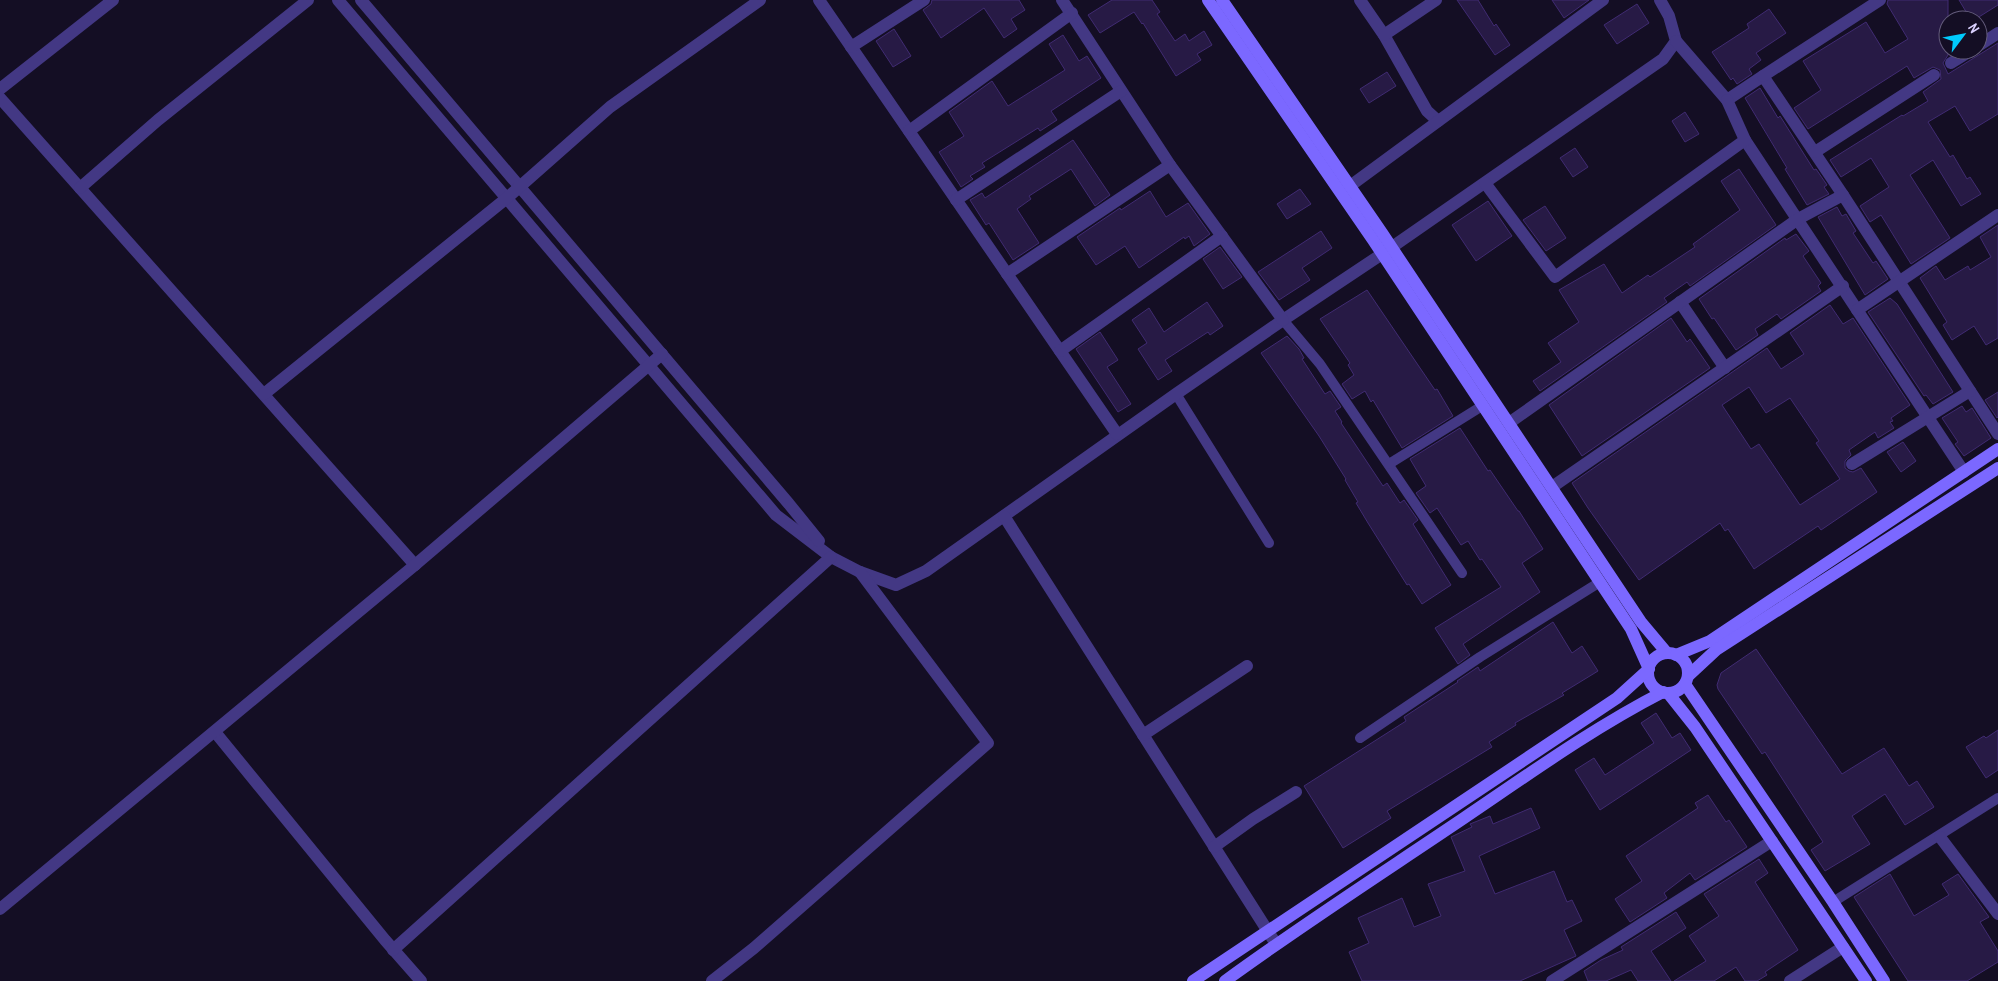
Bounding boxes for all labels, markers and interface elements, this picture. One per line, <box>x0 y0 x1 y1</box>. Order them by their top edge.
north arrow <box>1938 10 1988 60</box>
text: N <box>1964 20 1984 36</box>

